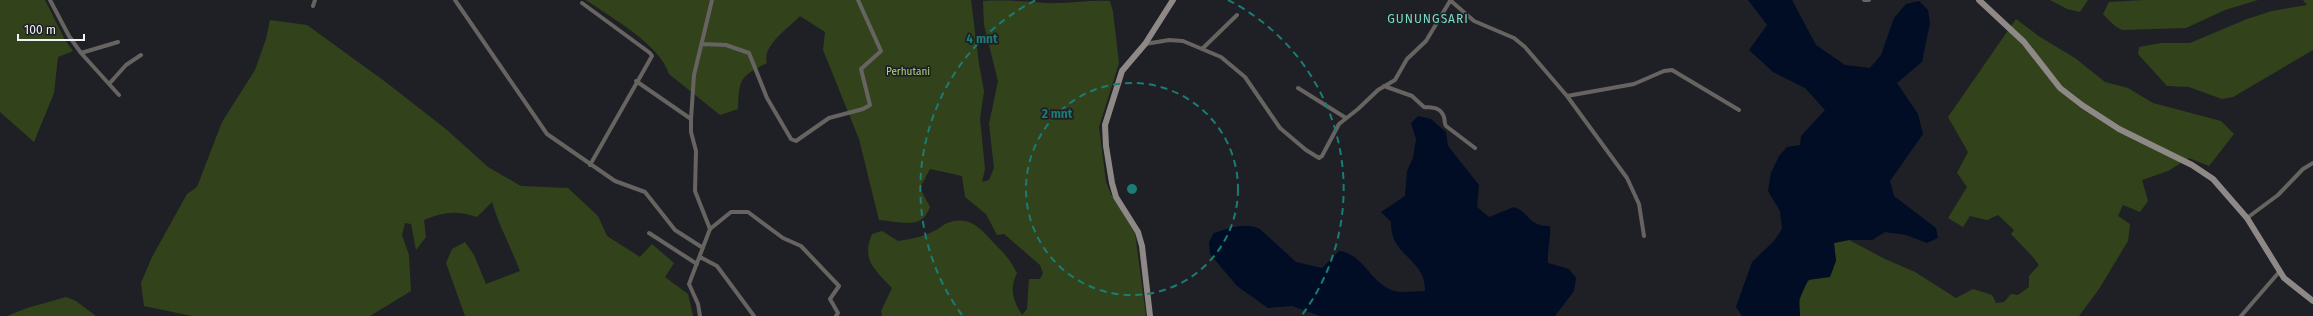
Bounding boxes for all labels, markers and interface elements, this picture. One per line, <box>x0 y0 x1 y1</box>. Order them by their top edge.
district label: GUNUNGSARI <box>1387 12 1469 26</box>
scale bar <box>18 16 84 42</box>
text: 100 m <box>24 23 56 37</box>
text: 4 mnt <box>966 32 998 46</box>
park label: Perhutani <box>886 66 930 78</box>
text: 2 mnt <box>1042 107 1073 121</box>
centre of rings <box>1125 182 1139 196</box>

